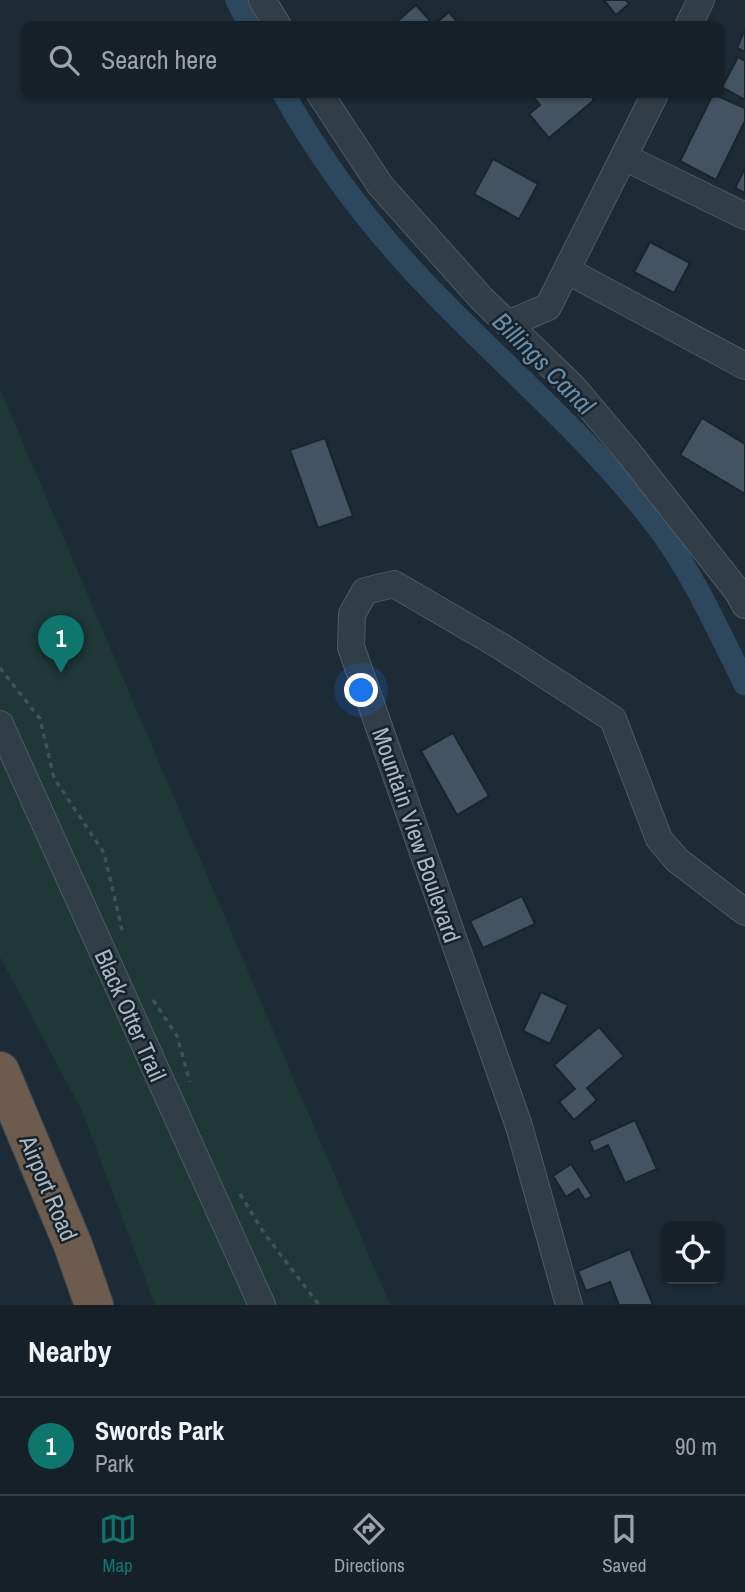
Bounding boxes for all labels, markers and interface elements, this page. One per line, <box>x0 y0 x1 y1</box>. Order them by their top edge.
search box <box>21 21 724 98</box>
icon: search <box>45 41 83 79</box>
text: Search here <box>101 42 217 77</box>
water label: Billings Canal <box>485 304 604 423</box>
pin: 1 <box>38 615 84 673</box>
your location <box>344 673 378 707</box>
street label: Mountain View Boulevard <box>365 723 469 947</box>
street label: Black Otter Trail <box>88 944 174 1086</box>
street label: Airport Road <box>12 1129 86 1246</box>
map controls <box>661 1221 724 1284</box>
button: locate <box>661 1221 724 1284</box>
text: Nearby <box>28 1331 111 1371</box>
text: Swords Park <box>95 1413 224 1448</box>
text: 1 <box>46 1431 56 1462</box>
text: 90 m <box>675 1431 717 1462</box>
text: Park <box>95 1448 134 1479</box>
tab: Map <box>99 1510 137 1578</box>
tab: Directions <box>334 1510 405 1578</box>
tab: Saved <box>602 1510 646 1578</box>

